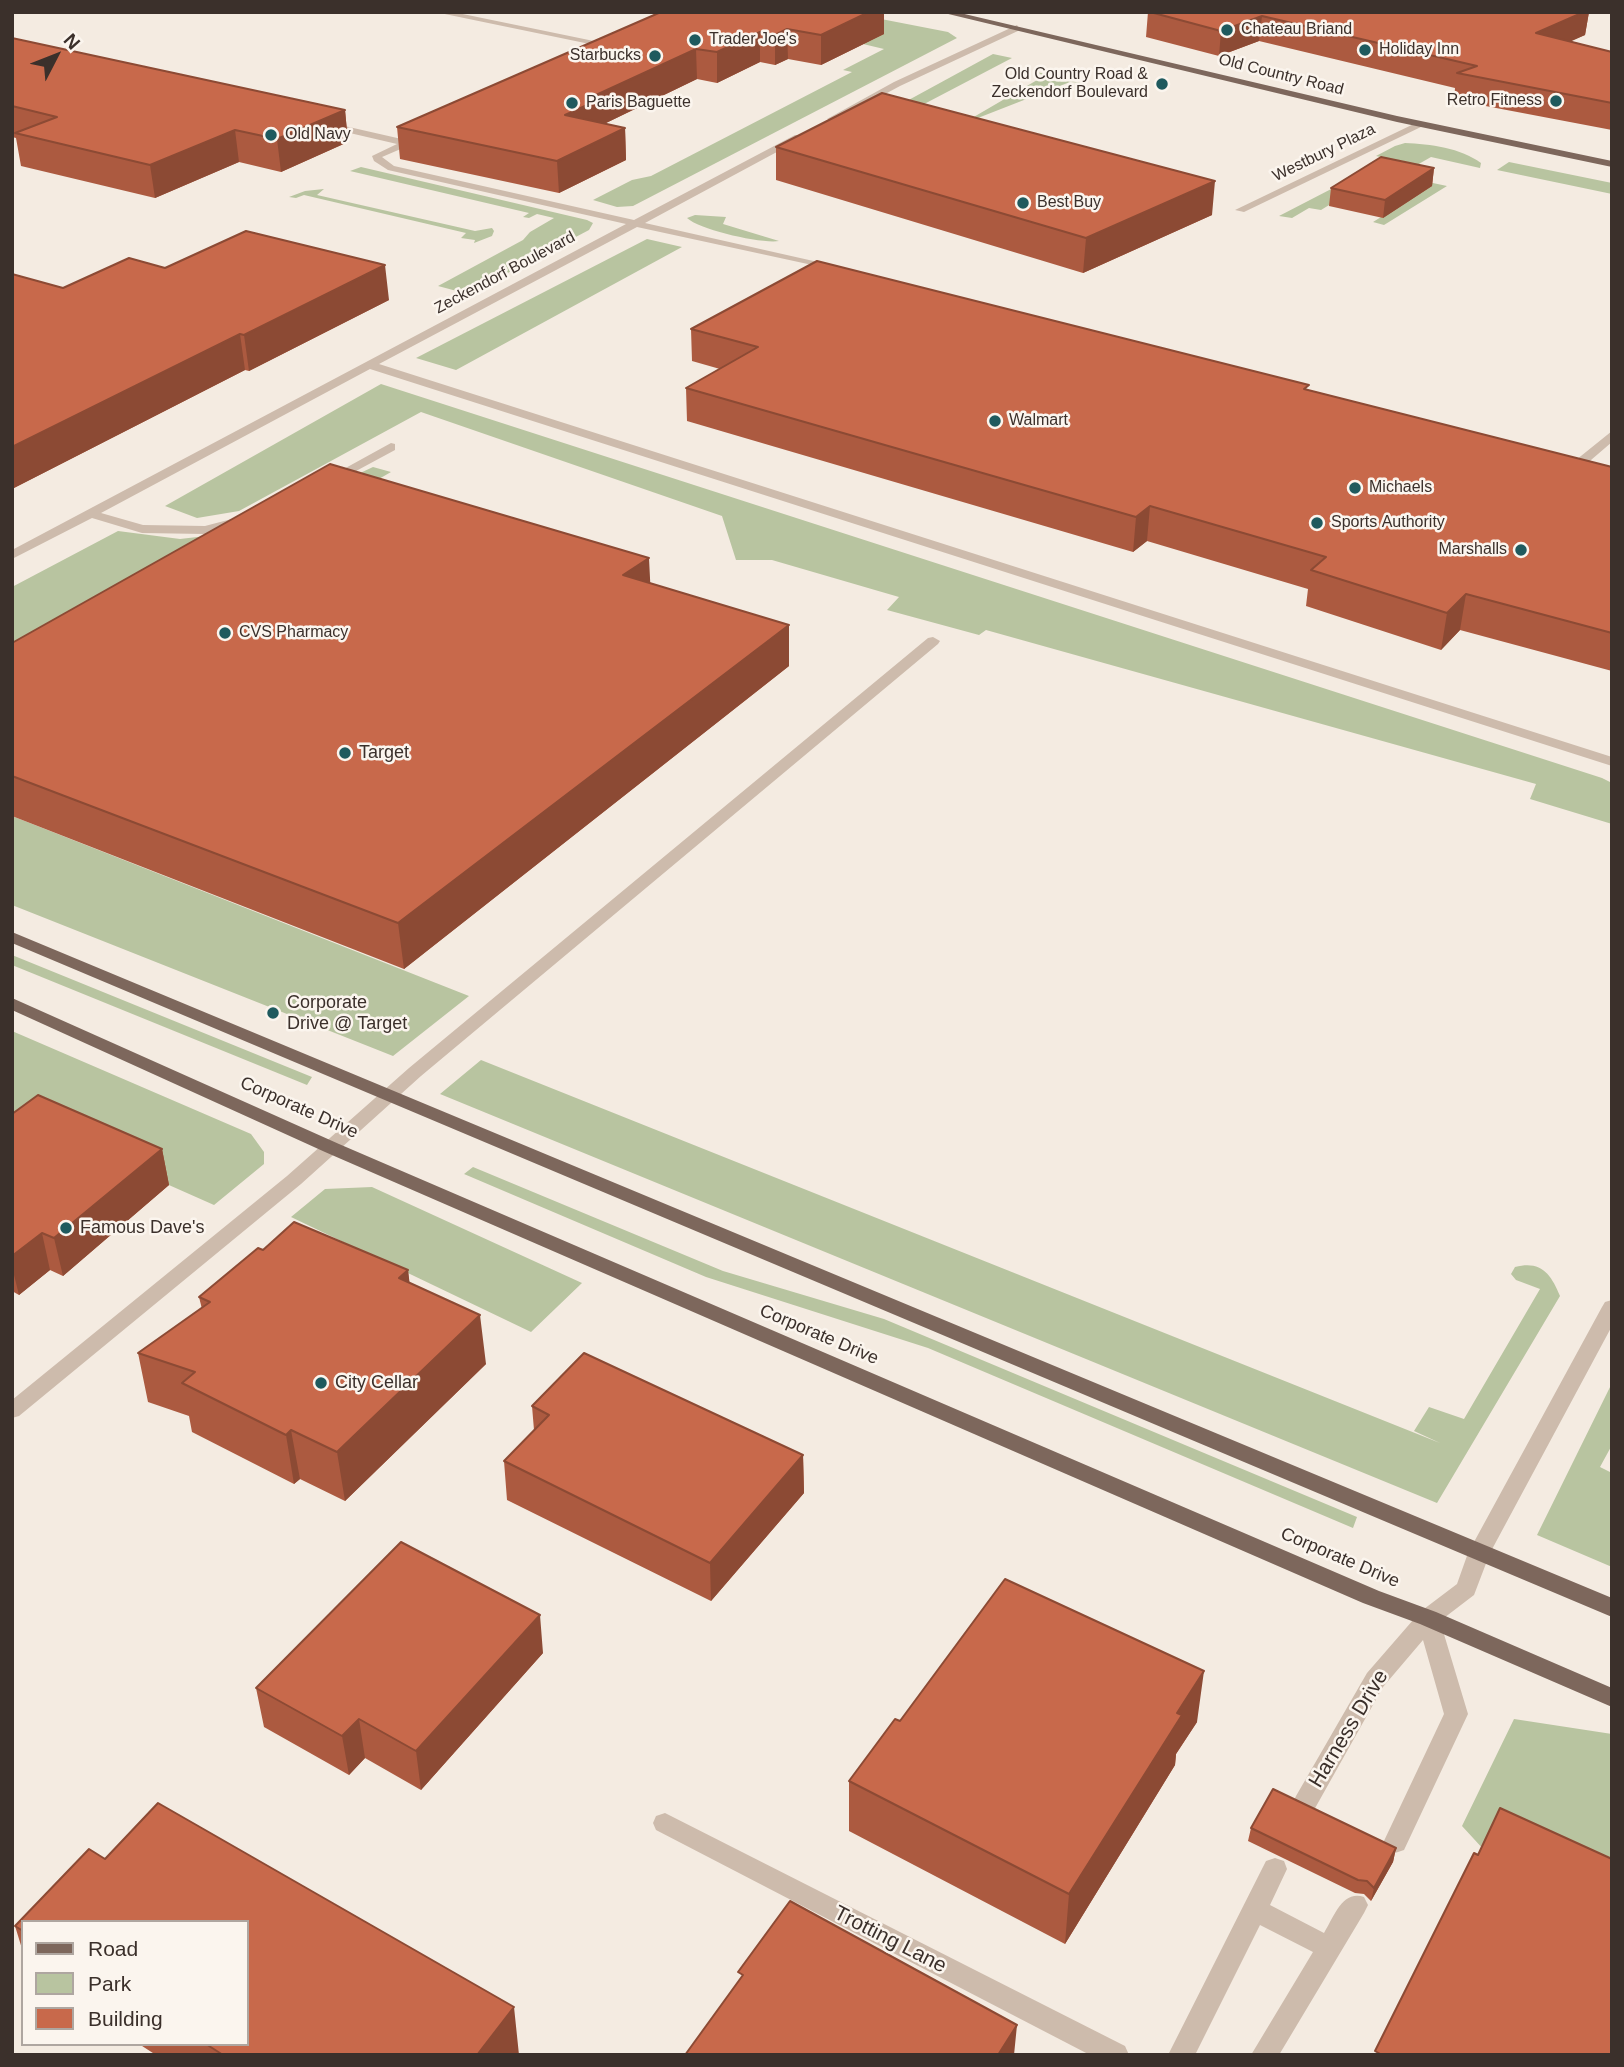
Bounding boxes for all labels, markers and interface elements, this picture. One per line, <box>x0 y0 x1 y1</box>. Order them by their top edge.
place label: Chateau Briand <box>1241 20 1352 40</box>
north arrow <box>21 21 91 91</box>
marker: Chateau Briand <box>1219 22 1235 38</box>
text: N <box>60 29 84 54</box>
place label: Trader Joe's <box>709 30 797 50</box>
marker: Trader Joe's <box>687 32 703 48</box>
place label: Holiday Inn <box>1379 40 1459 60</box>
marker: Holiday Inn <box>1357 42 1373 58</box>
place label: Starbucks <box>570 46 641 66</box>
marker: Starbucks <box>647 48 663 64</box>
street label: Old Country Road <box>1217 50 1345 100</box>
place label: Old Country Road & Zeckendorf Boulevard <box>991 65 1148 103</box>
marker: Old Country Road & Zeckendorf Boulevard <box>1154 76 1170 92</box>
place label: Retro Fitness <box>1447 91 1542 111</box>
place label: Paris Baguette <box>586 93 691 113</box>
marker: Retro Fitness <box>1548 93 1564 109</box>
marker: Paris Baguette <box>564 95 580 111</box>
street label: Westbury Plaza <box>1270 120 1378 186</box>
place label: Old Navy <box>285 125 351 145</box>
marker: Old Navy <box>263 127 279 143</box>
place label: Best Buy <box>1037 193 1101 213</box>
marker: Best Buy <box>1015 195 1031 211</box>
street label: Zeckendorf Boulevard <box>431 228 579 318</box>
place label: Walmart <box>1009 411 1068 431</box>
marker: Walmart <box>987 413 1003 429</box>
place label: Michaels <box>1369 478 1432 498</box>
marker: Michaels <box>1347 480 1363 496</box>
place label: Sports Authority <box>1331 513 1445 533</box>
marker: Sports Authority <box>1309 515 1325 531</box>
place label: Marshalls <box>1439 540 1507 560</box>
marker: Marshalls <box>1513 542 1529 558</box>
place label: CVS Pharmacy <box>239 623 348 643</box>
marker: CVS Pharmacy <box>217 625 233 641</box>
place label: Target <box>359 742 409 764</box>
marker: Target <box>337 745 353 761</box>
place label: Corporate Drive @ Target <box>287 992 407 1034</box>
marker: Corporate Drive @ Target <box>265 1005 281 1021</box>
street label: Corporate Drive <box>237 1072 361 1144</box>
place label: Famous Dave's <box>80 1217 204 1239</box>
marker: Famous Dave's <box>58 1220 74 1236</box>
street label: Corporate Drive <box>756 1300 882 1370</box>
place label: City Cellar <box>335 1372 418 1394</box>
marker: City Cellar <box>313 1375 329 1391</box>
street label: Corporate Drive <box>1277 1523 1403 1593</box>
street label: Harness Drive <box>1304 1665 1394 1793</box>
street label: Trotting Lane <box>829 1901 951 1979</box>
legend <box>21 1920 248 2046</box>
text: Road <box>88 1937 138 1960</box>
text: Park <box>88 1972 131 1995</box>
text: Building <box>88 2007 163 2030</box>

